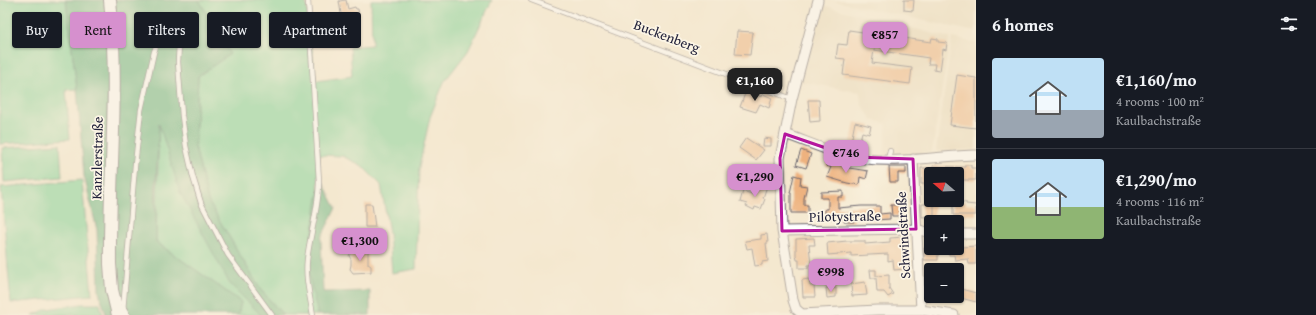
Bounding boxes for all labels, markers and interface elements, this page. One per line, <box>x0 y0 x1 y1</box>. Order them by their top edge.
chip: Buy <box>12 12 62 48</box>
chip: Rent <box>70 12 126 48</box>
chip: Filters <box>134 12 199 48</box>
chip: New <box>207 12 261 48</box>
chip: Apartment <box>269 12 361 48</box>
text: 6 homes <box>992 12 1054 37</box>
icon: filters <box>1278 13 1300 35</box>
street label: Buckenberg <box>631 14 703 58</box>
pin: €857 <box>861 22 909 56</box>
text: €857 <box>872 25 898 44</box>
text: €1,160/mo <box>1116 67 1197 92</box>
pin: €1,160 <box>722 68 788 102</box>
text: €1,160 <box>736 71 774 90</box>
icon: home <box>1024 74 1072 122</box>
text: 4 rooms · 100 m² <box>1116 92 1204 111</box>
text: Kaulbachstraße <box>1116 111 1201 130</box>
street label: Kanzlerstraße <box>86 116 108 200</box>
pin: €746 <box>822 140 870 174</box>
text: €746 <box>833 143 859 162</box>
pin: €1,290 <box>722 164 788 198</box>
text: €1,290 <box>736 167 774 186</box>
north arrow <box>924 167 964 207</box>
map controls <box>924 167 964 303</box>
text: €1,290/mo <box>1116 167 1197 192</box>
icon: home <box>1024 175 1072 223</box>
street label: Schwindstraße <box>891 190 915 279</box>
text: 4 rooms · 116 m² <box>1116 192 1204 211</box>
street label: Pilotystraße <box>809 205 882 227</box>
text: Kaulbachstraße <box>1116 211 1201 230</box>
button: + <box>924 215 964 255</box>
pin: €1,300 <box>327 228 393 262</box>
text: €1,300 <box>341 231 379 250</box>
pin: €998 <box>807 259 855 293</box>
text: €998 <box>818 262 844 281</box>
button: − <box>924 263 964 303</box>

